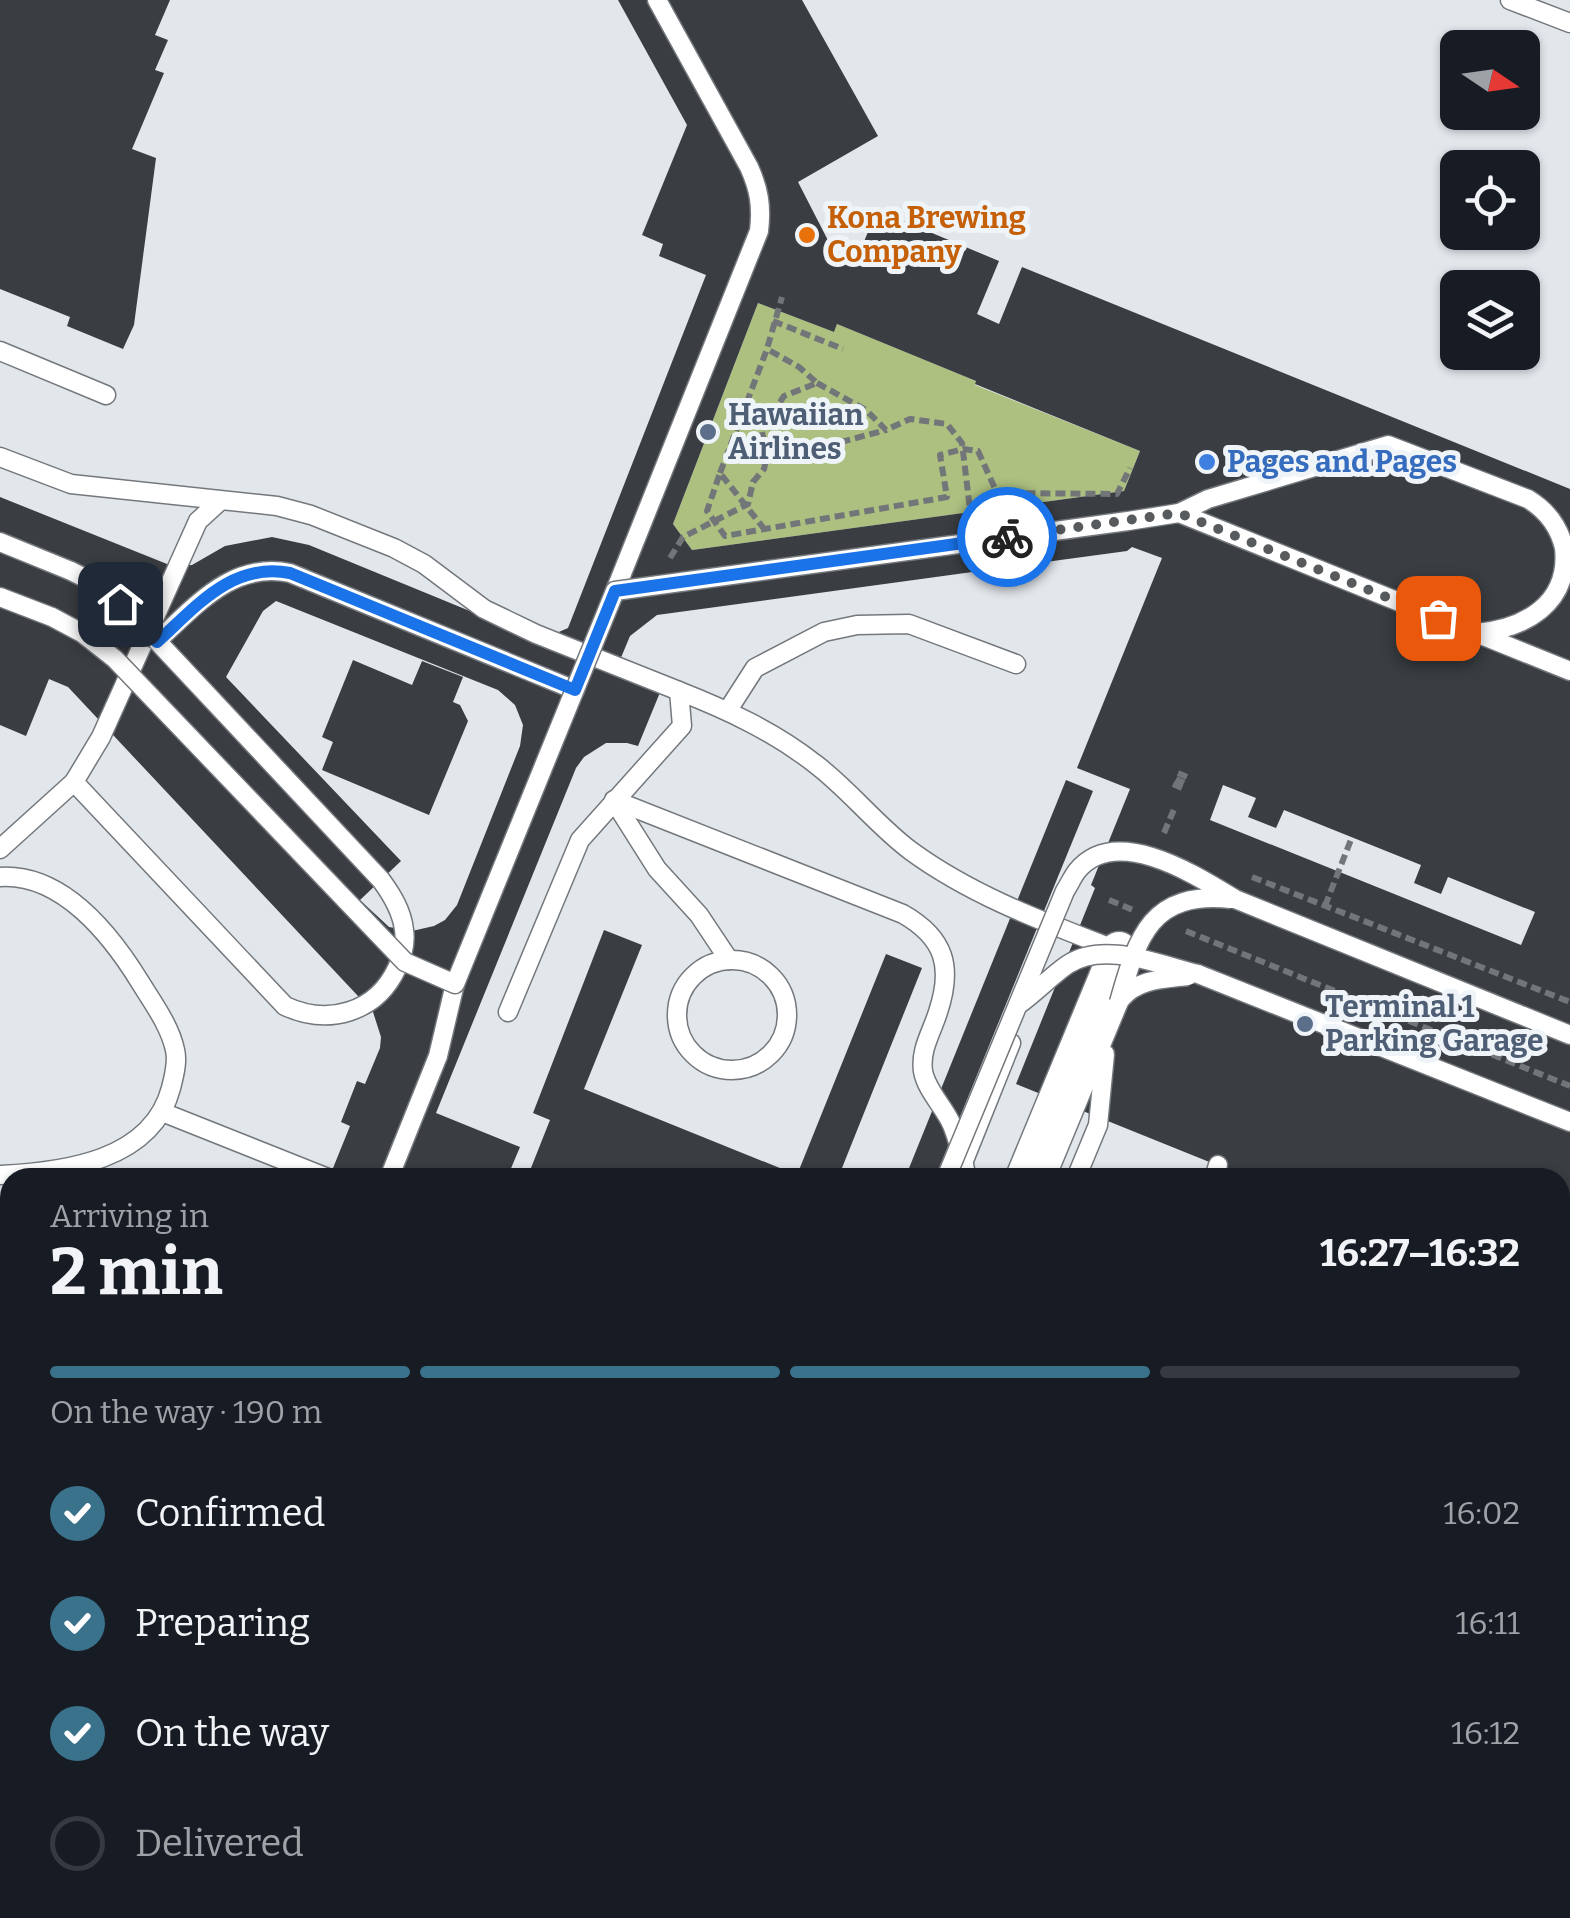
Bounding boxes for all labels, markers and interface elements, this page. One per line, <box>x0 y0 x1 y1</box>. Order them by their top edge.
north arrow <box>1440 30 1540 130</box>
map controls <box>1440 30 1540 370</box>
button: locate <box>1440 150 1540 250</box>
place label: Kona Brewing Company <box>827 200 1026 270</box>
marker: Kona Brewing Company <box>796 224 818 246</box>
button: layers <box>1440 270 1540 370</box>
place label: Hawaiian Airlines <box>728 397 864 467</box>
marker: Hawaiian Airlines <box>697 421 719 443</box>
place label: Pages and Pages <box>1227 444 1457 480</box>
marker: Pages and Pages <box>1196 451 1218 473</box>
courier <box>957 487 1057 587</box>
icon: bike <box>980 510 1035 565</box>
pin <box>78 562 163 647</box>
pin <box>1396 576 1481 661</box>
icon: home <box>93 577 148 632</box>
icon: bag <box>1411 591 1466 646</box>
place label: Terminal 1 Parking Garage <box>1325 989 1543 1059</box>
marker: Terminal 1 Parking Garage <box>1294 1013 1316 1035</box>
text: Arriving in <box>50 1197 209 1235</box>
text: 16:27–16:32 <box>1320 1230 1520 1276</box>
text: 2 min <box>50 1233 223 1311</box>
text: On the way · 190 m <box>50 1393 322 1431</box>
icon: check <box>50 1486 105 1541</box>
text: Confirmed <box>135 1490 325 1536</box>
text: 16:02 <box>1444 1494 1520 1532</box>
icon: check <box>50 1596 105 1651</box>
text: Preparing <box>135 1600 310 1646</box>
text: 16:11 <box>1455 1604 1520 1642</box>
icon: check <box>50 1706 105 1761</box>
text: On the way <box>135 1710 329 1756</box>
text: 16:12 <box>1451 1714 1520 1752</box>
text: Delivered <box>135 1820 304 1866</box>

